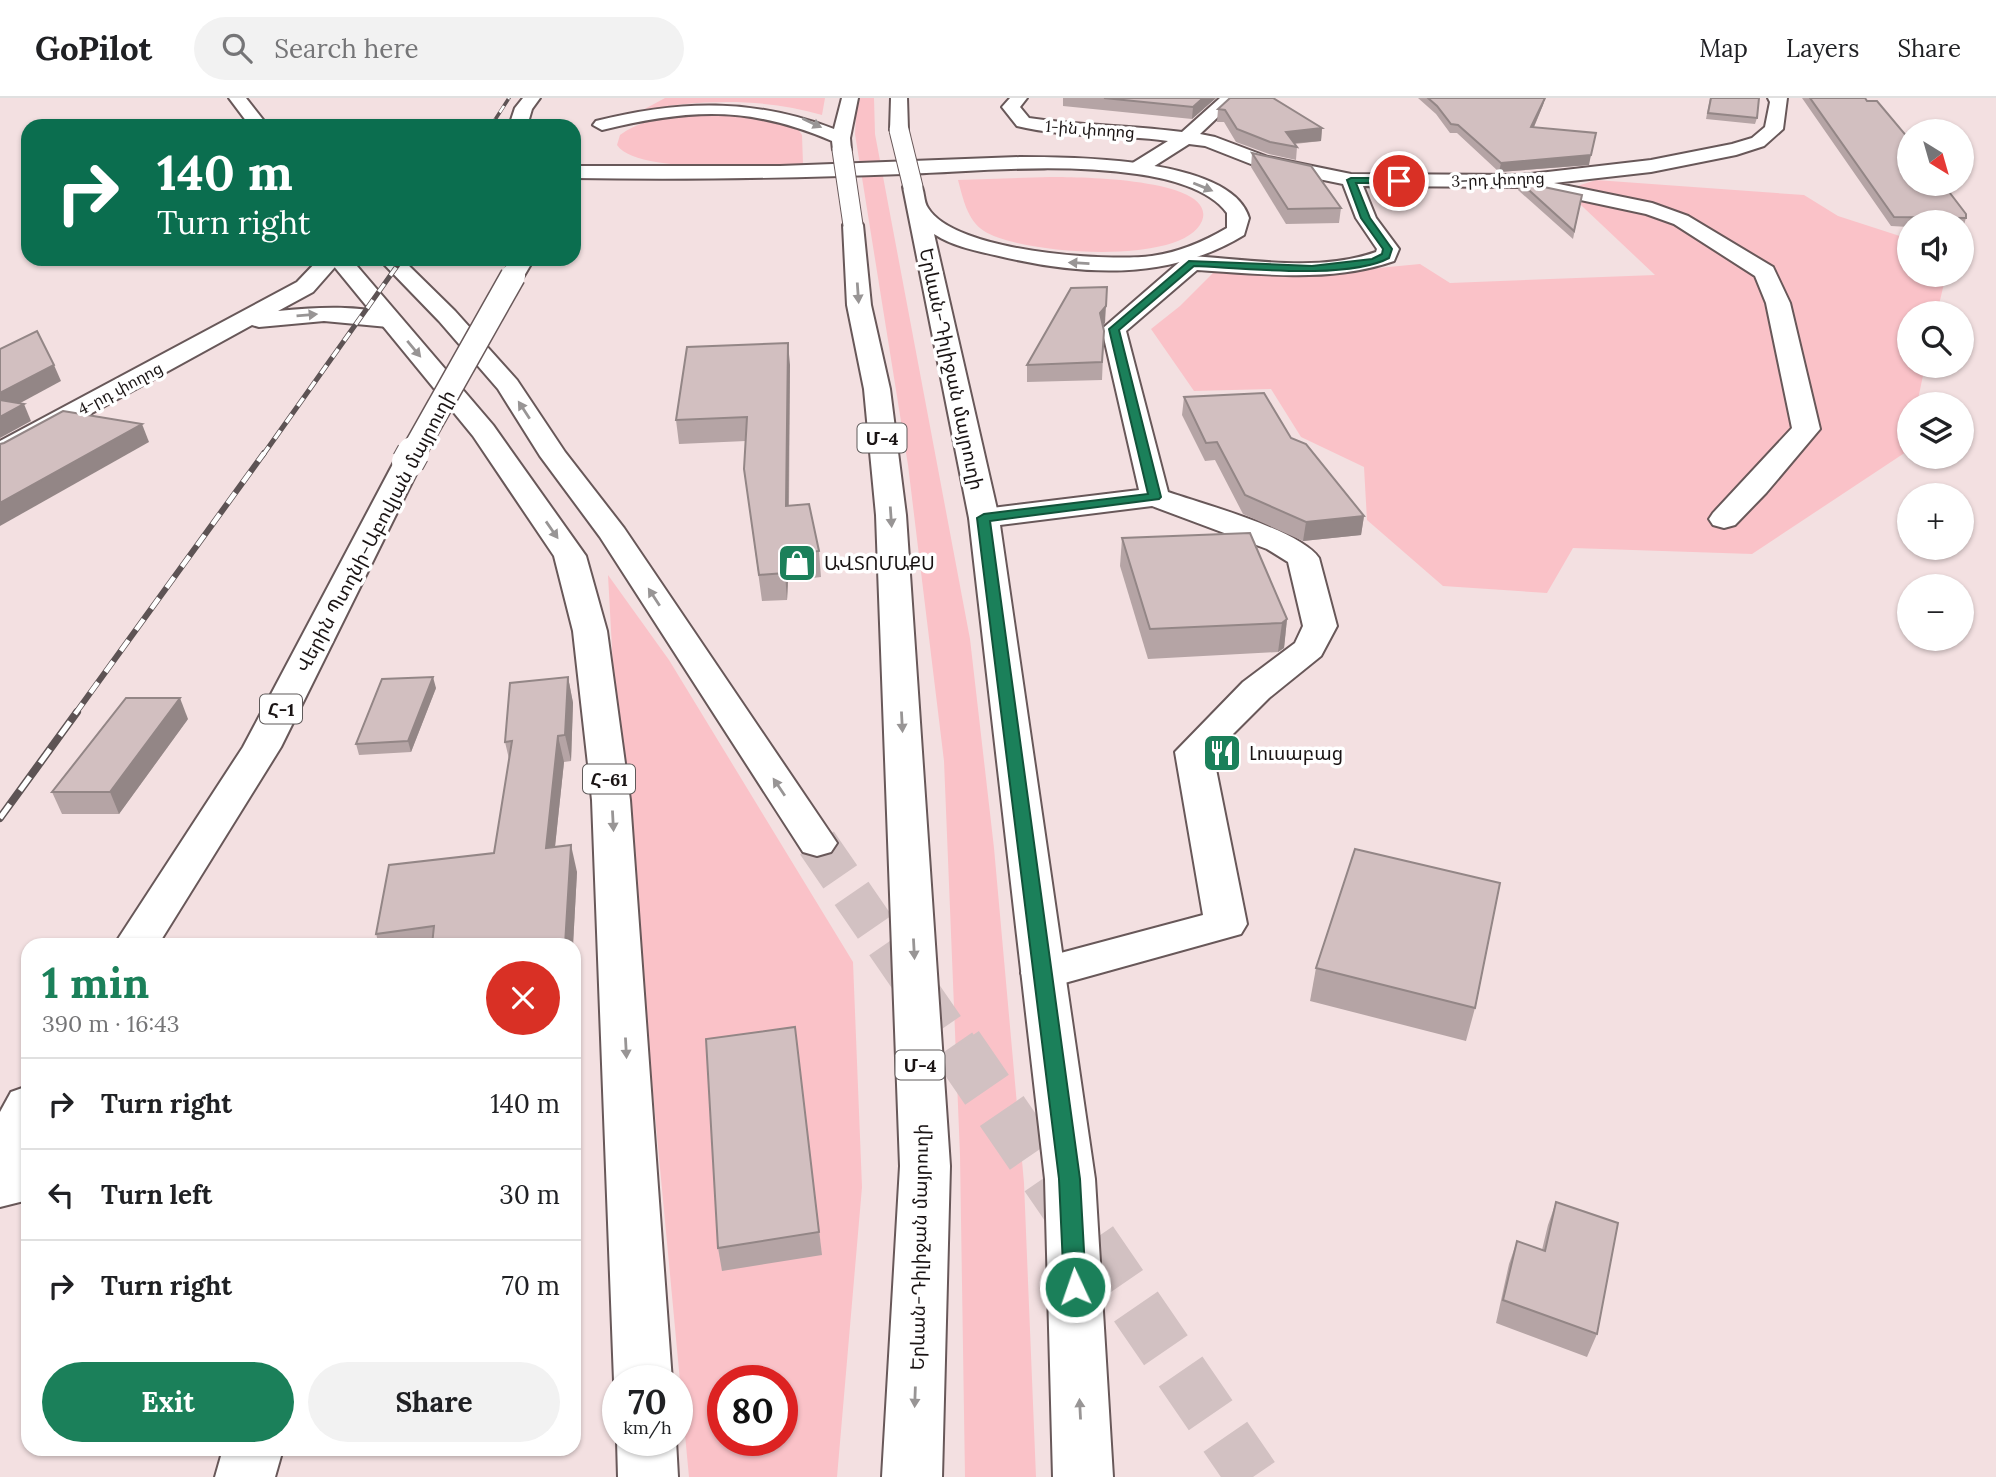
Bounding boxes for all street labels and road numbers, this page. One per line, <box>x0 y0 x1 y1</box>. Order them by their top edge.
street label: 1-ին փողոց <box>1045 116 1135 142</box>
street label: 3-րդ փողոց <box>1451 167 1545 191</box>
street label: Երևան-Դիլիջան մայրուղի <box>915 246 989 492</box>
street label: 4-րդ փողոց <box>74 357 166 419</box>
street label: Վերին Պտղնի-Աբովյան մայրուղի <box>290 386 460 676</box>
road number: Մ-4 <box>858 424 906 452</box>
road number: Հ-1 <box>260 694 302 724</box>
road number: Հ-61 <box>583 764 635 794</box>
road number: Մ-4 <box>895 1050 944 1080</box>
street label: Երևան-Դիլիջան մայրուղի <box>905 1123 933 1371</box>

